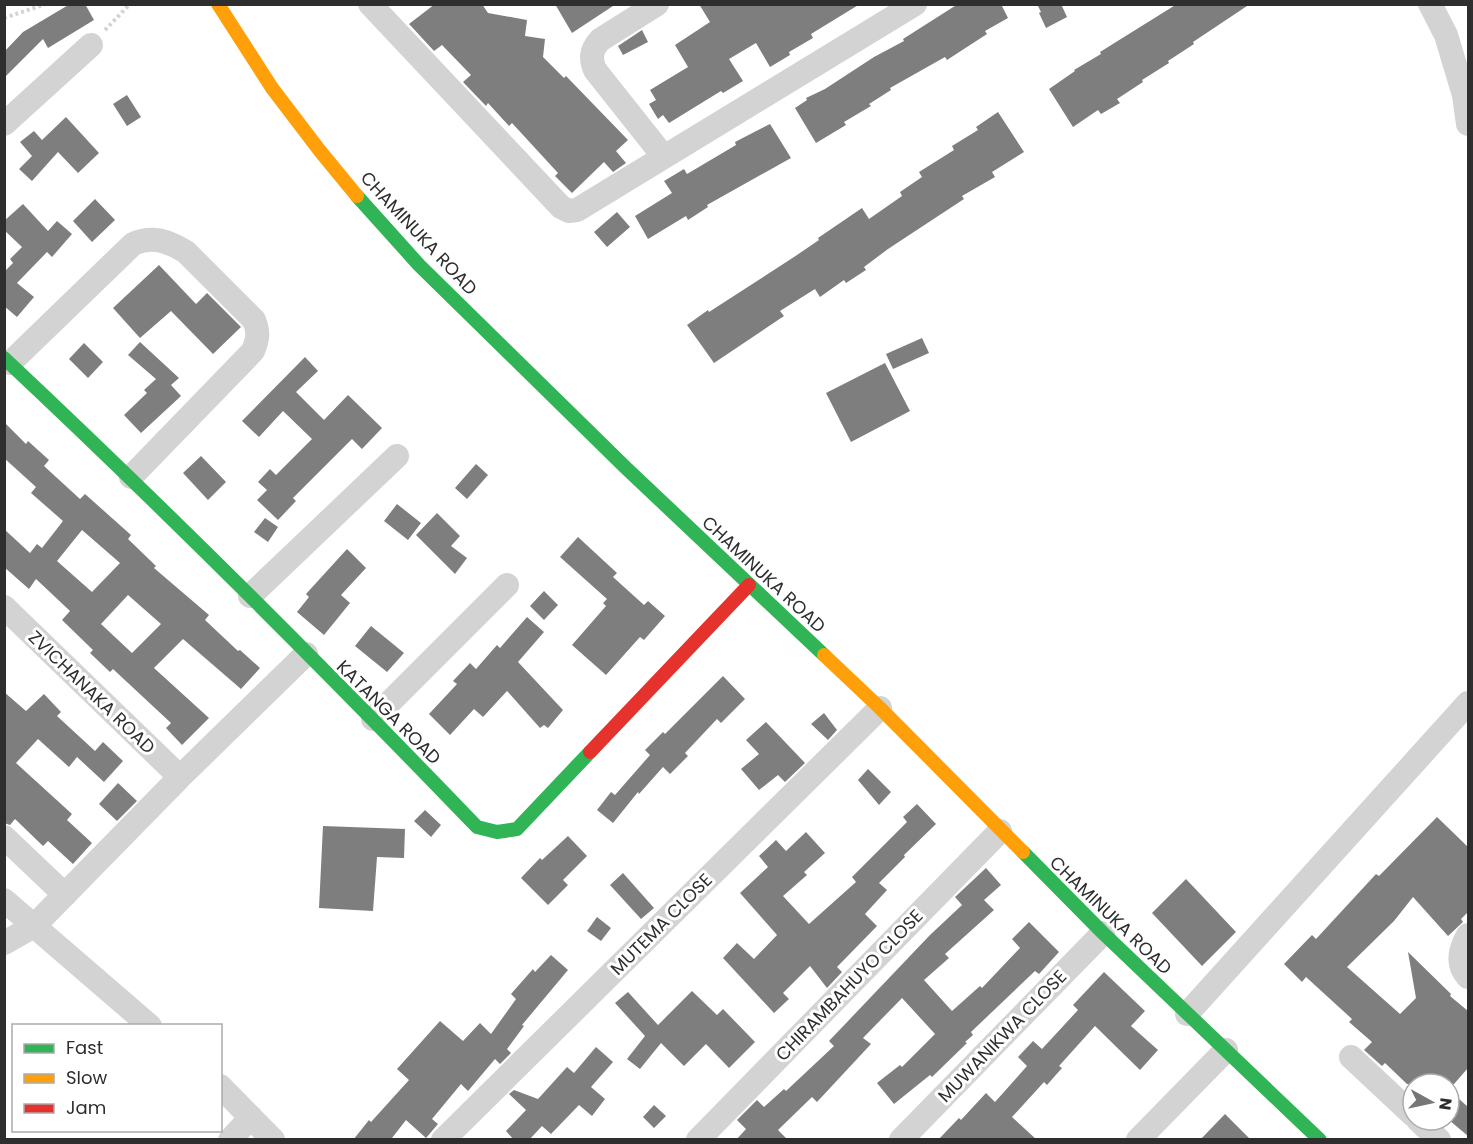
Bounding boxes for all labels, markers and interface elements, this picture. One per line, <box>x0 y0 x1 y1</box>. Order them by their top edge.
street label: CHAMINUKA ROAD <box>355 166 483 300</box>
street label: CHAMINUKA ROAD <box>697 510 831 638</box>
street label: ZVICHANAKA ROAD <box>23 625 161 759</box>
street label: KATANGA ROAD <box>331 654 447 770</box>
street label: CHAMINUKA ROAD <box>1044 850 1178 980</box>
street label: MUTEMA CLOSE <box>605 868 717 980</box>
street label: CHIRAMBAHUYO CLOSE <box>770 904 928 1066</box>
street label: MUWANIKWA CLOSE <box>932 964 1072 1108</box>
legend <box>12 1024 222 1132</box>
text: Fast <box>66 1035 103 1060</box>
text: Slow <box>66 1065 108 1090</box>
north arrow <box>1401 1072 1461 1132</box>
text: Jam <box>66 1095 106 1120</box>
text: N <box>1433 1096 1458 1112</box>

